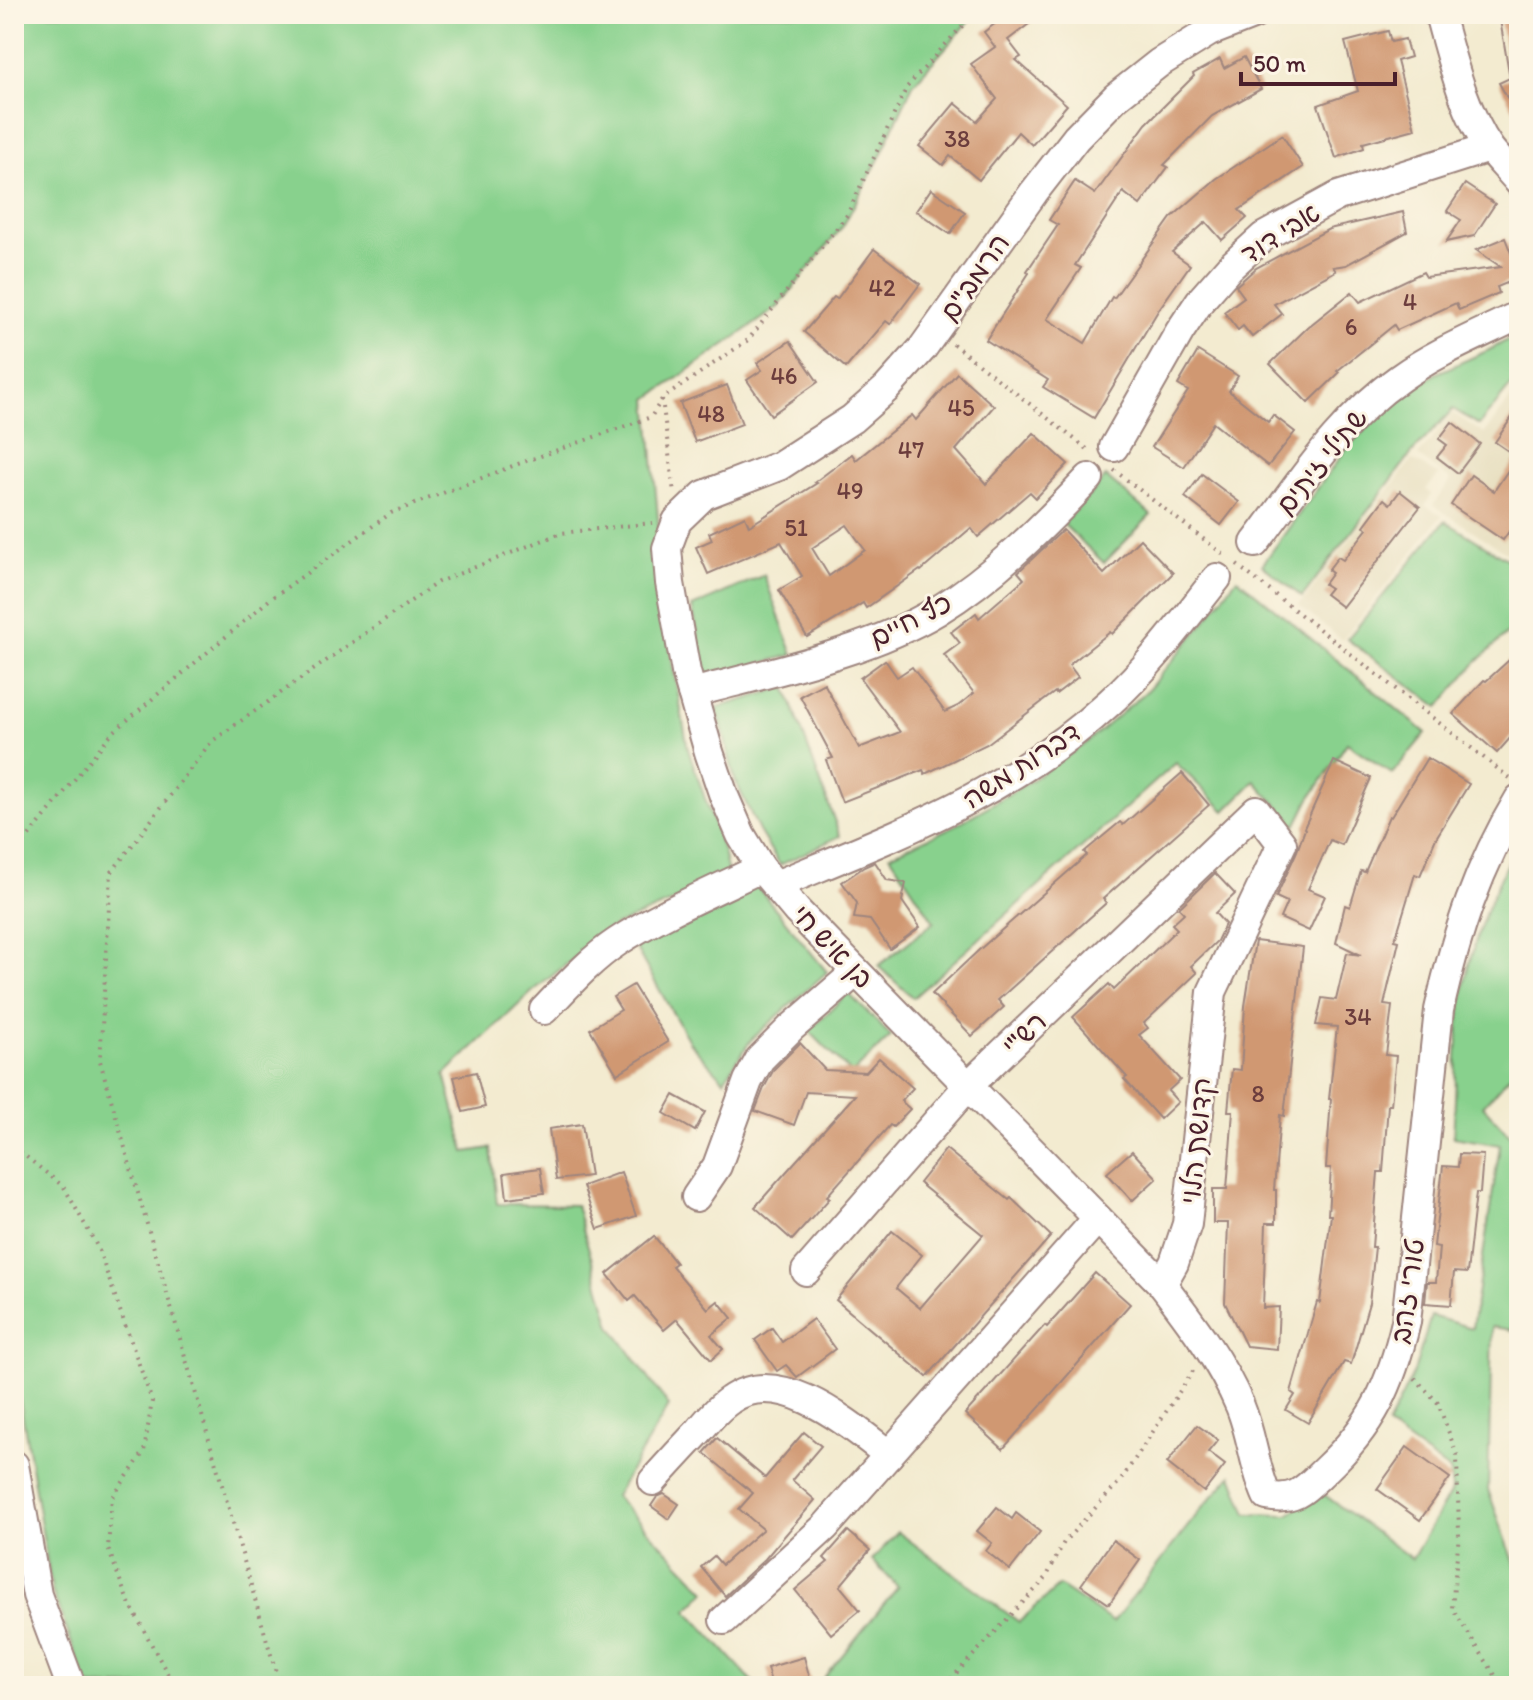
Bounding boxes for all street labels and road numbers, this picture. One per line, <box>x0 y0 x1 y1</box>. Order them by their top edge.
street label: אבי דוד <box>1234 195 1326 271</box>
street label: הרמב"ם <box>932 227 1016 327</box>
street label: שתילי זיתים <box>1268 401 1374 521</box>
street label: כף חיים <box>863 585 957 655</box>
street label: דברות משה <box>956 714 1086 816</box>
street label: בן איש חי <box>784 897 881 995</box>
street label: רש"י <box>995 1004 1053 1062</box>
street label: קדושת הלוי <box>1172 1076 1221 1206</box>
street label: טורי זהב <box>1383 1236 1431 1346</box>

